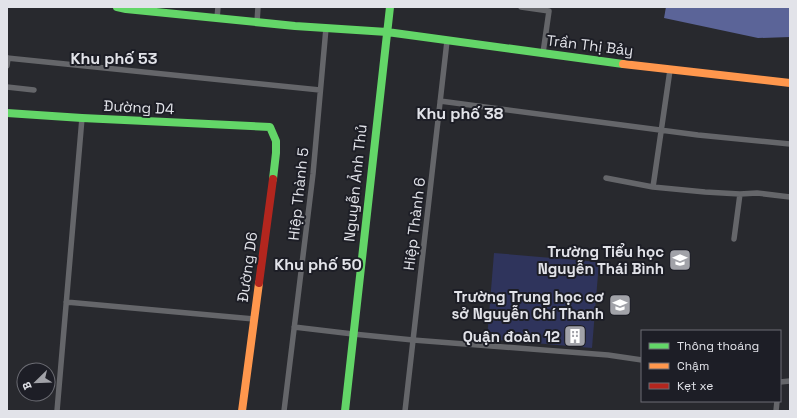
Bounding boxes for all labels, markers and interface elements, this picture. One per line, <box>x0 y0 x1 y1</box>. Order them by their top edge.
street label: Trần Thị Bảy <box>545 30 635 60</box>
district label: Khu phố 53 <box>71 48 158 69</box>
street label: Đường D4 <box>103 96 175 118</box>
district label: Khu phố 38 <box>417 103 504 124</box>
street label: Nguyễn Ảnh Thủ <box>339 123 371 243</box>
street label: Hiệp Thành 5 <box>284 147 312 241</box>
street label: Hiệp Thành 6 <box>399 176 429 272</box>
street label: Đường D6 <box>233 231 261 303</box>
place label: Trường Tiểu học Nguyễn Thái Bình <box>538 242 664 278</box>
school or university icon: Trường Tiểu học Nguyễn Thái Bình <box>667 247 693 273</box>
district label: Khu phố 50 <box>274 254 362 275</box>
place label: Trường Trung học cơ sở Nguyễn Chí Thanh <box>451 287 604 323</box>
school or university icon: Trường Trung học cơ sở Nguyễn Chí Thanh <box>607 292 633 318</box>
building icon: Quận đoàn 12 <box>562 323 588 349</box>
place label: Quận đoàn 12 <box>463 327 560 346</box>
legend <box>641 330 781 402</box>
text: Thông thoáng <box>677 338 759 354</box>
text: Chậm <box>677 358 709 374</box>
north arrow <box>16 362 56 402</box>
text: Kẹt xe <box>677 378 713 394</box>
text: B <box>19 380 35 392</box>

